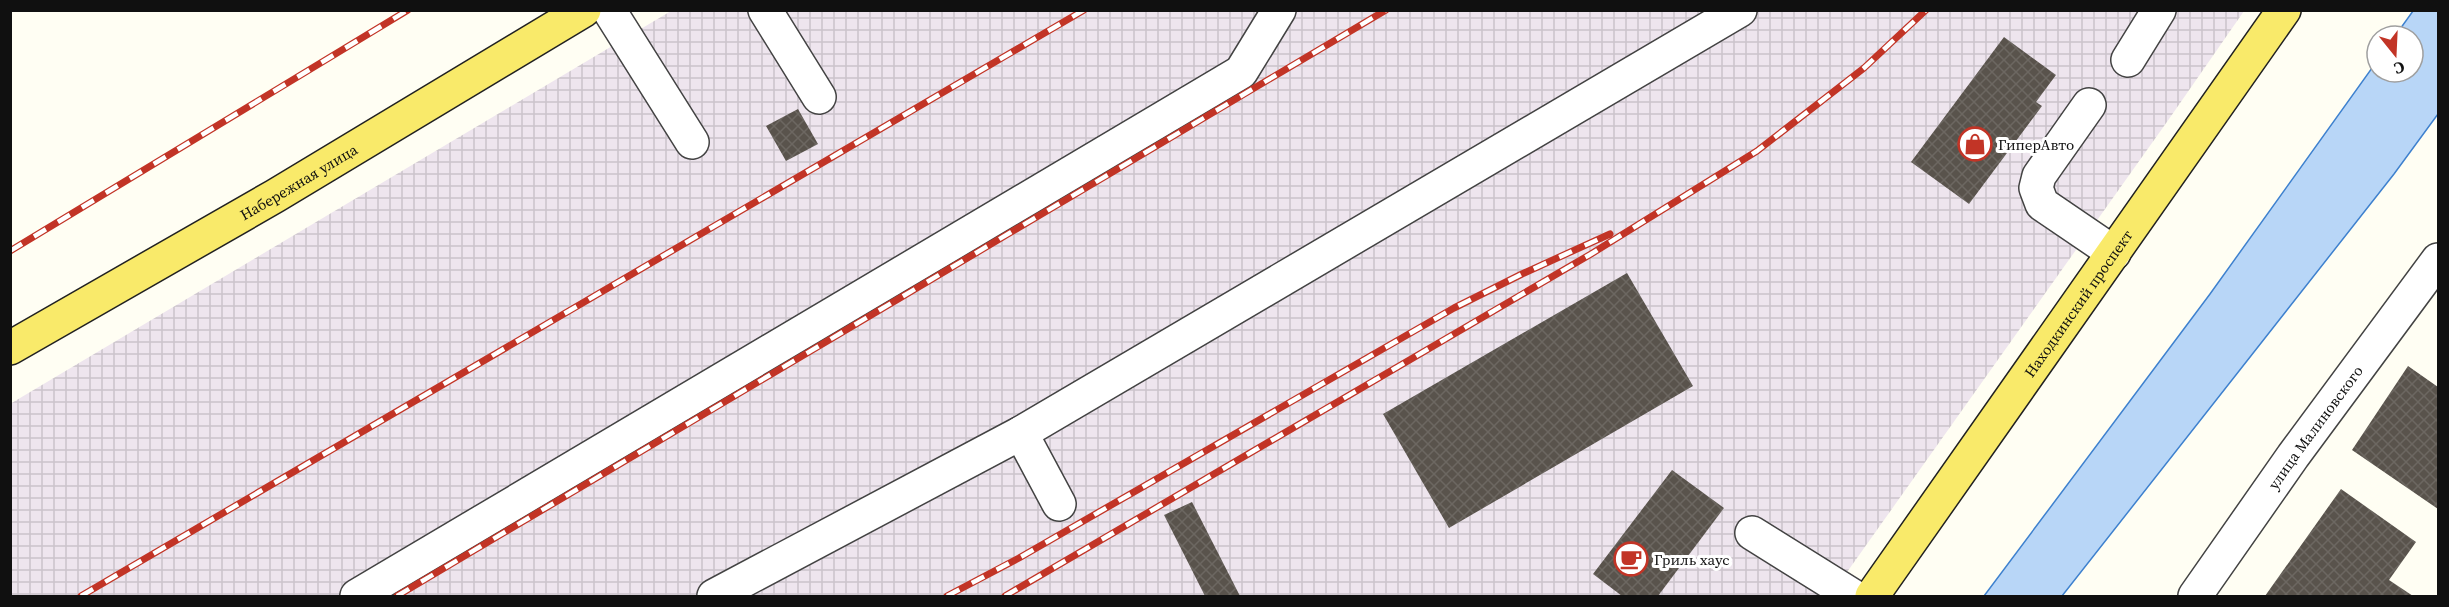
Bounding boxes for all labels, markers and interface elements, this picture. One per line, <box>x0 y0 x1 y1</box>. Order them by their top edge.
north arrow <box>2365 24 2425 84</box>
text: С <box>2391 56 2408 80</box>
shop icon: ГиперАвто <box>1957 126 1993 162</box>
place label: ГиперАвто <box>1998 134 2074 155</box>
street label: Набережная улица <box>236 138 361 225</box>
street label: Находкинский проспект <box>2019 225 2137 381</box>
street label: улица Малиновского <box>2262 361 2367 493</box>
cafe icon: Гриль хаус <box>1613 541 1649 577</box>
place label: Гриль хаус <box>1654 549 1730 570</box>

